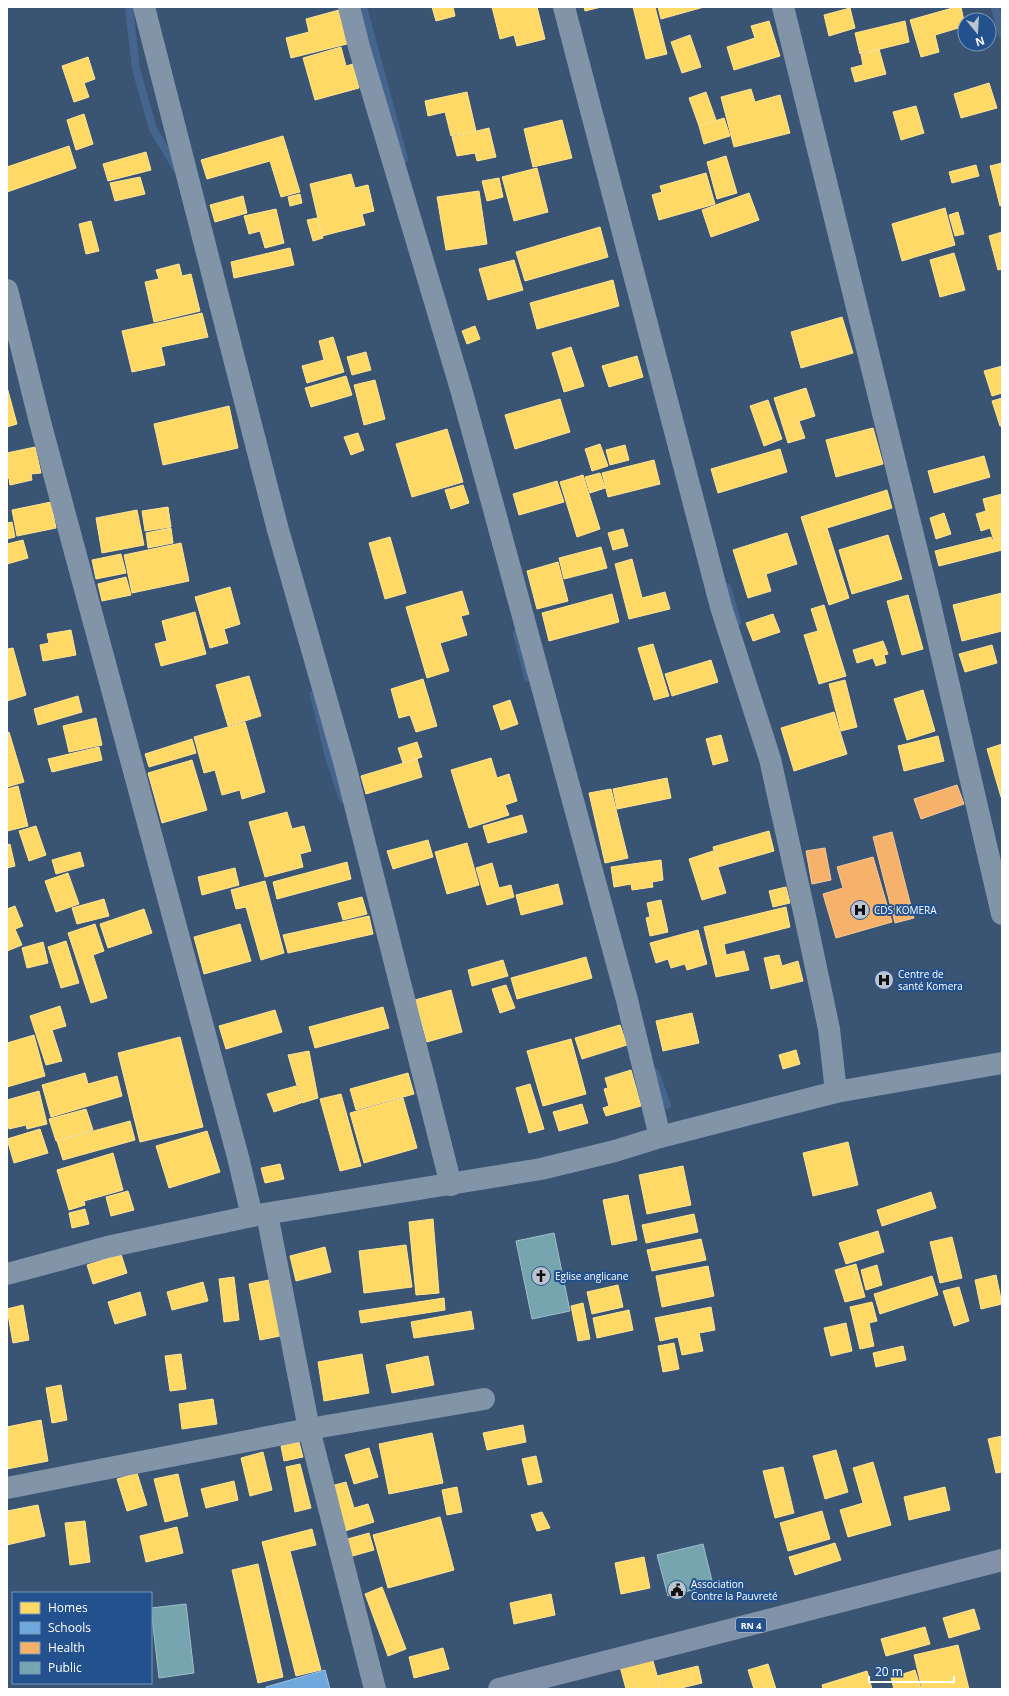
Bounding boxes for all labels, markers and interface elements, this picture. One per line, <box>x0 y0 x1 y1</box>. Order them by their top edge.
north arrow <box>957 12 997 52</box>
text: N <box>974 33 987 51</box>
hospital icon: CDS KOMERA <box>849 899 871 921</box>
place label: CDS KOMERA <box>874 903 937 917</box>
place label: Centre de santé Komera <box>898 967 963 993</box>
hospital icon: Centre de santé Komera <box>873 969 895 991</box>
church icon: Eglise anglicane <box>530 1265 552 1287</box>
place label: Eglise anglicane <box>555 1269 629 1283</box>
place label: Association Contre la Pauvreté <box>691 1577 778 1603</box>
public building icon: Association Contre la Pauvreté <box>666 1579 688 1601</box>
legend <box>12 1592 152 1684</box>
text: Homes <box>48 1599 88 1616</box>
road number: RN 4 <box>736 1618 766 1632</box>
text: Schools <box>48 1619 91 1636</box>
text: Health <box>48 1639 85 1656</box>
scale bar <box>869 1658 954 1684</box>
text: Public <box>48 1659 82 1676</box>
text: 20 m <box>875 1663 903 1680</box>

